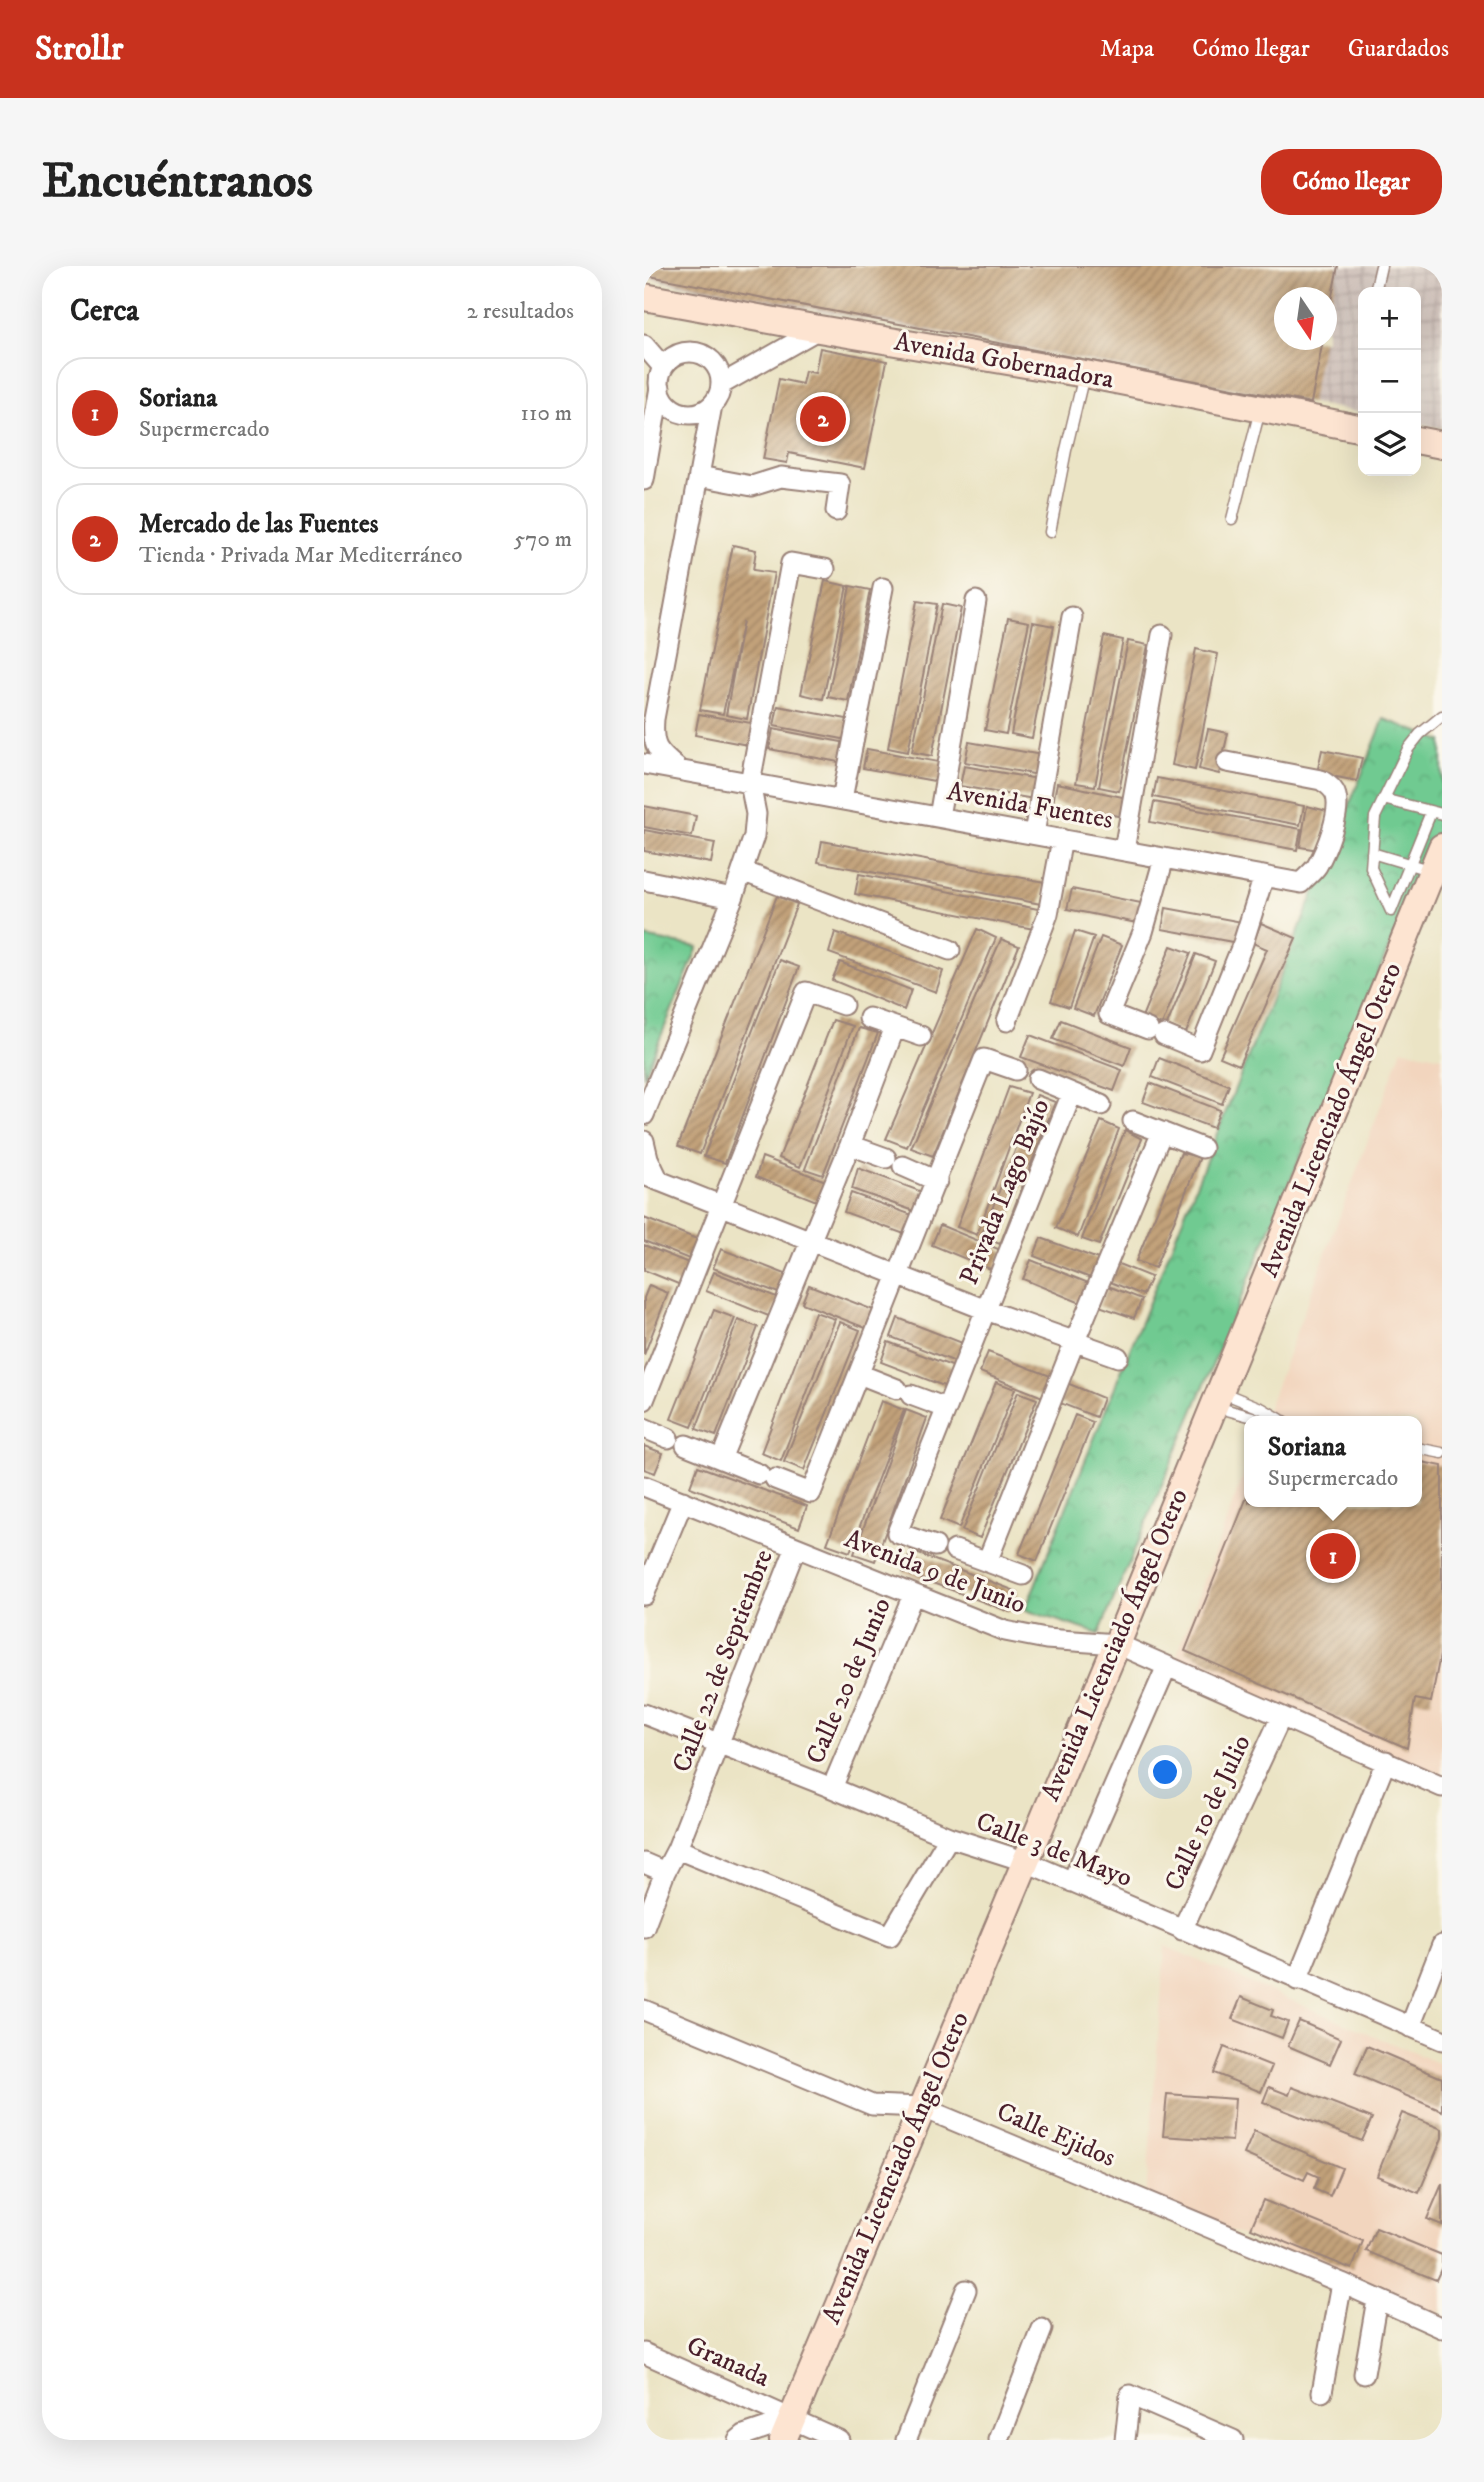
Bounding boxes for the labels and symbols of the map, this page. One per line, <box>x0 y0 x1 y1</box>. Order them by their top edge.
north arrow <box>1274 287 1337 350</box>
street label: Avenida Gobernadora <box>892 325 1116 397</box>
pin: 2 <box>800 393 846 445</box>
street label: Avenida Fuentes <box>944 775 1116 837</box>
street label: Avenida Licenciado Ángel Otero <box>1252 958 1409 1282</box>
street label: Privada Lago Bajío <box>953 1094 1057 1290</box>
street label: Avenida Licenciado Ángel Otero <box>1033 1484 1196 1806</box>
street label: Avenida 9 de Junio <box>840 1522 1030 1622</box>
pin: 1 <box>1310 1530 1356 1582</box>
street label: Calle 22 de Septiembre <box>665 1545 781 1777</box>
street label: Calle 20 de Junio <box>799 1593 899 1769</box>
street label: Calle 10 de Julio <box>1158 1730 1258 1896</box>
your location <box>1148 1755 1182 1789</box>
street label: Calle 3 de Mayo <box>971 1805 1137 1895</box>
street label: Avenida Licenciado Ángel Otero <box>814 2007 977 2329</box>
street label: Calle Ejidos <box>992 2095 1120 2175</box>
street label: Granada <box>681 2329 775 2395</box>

